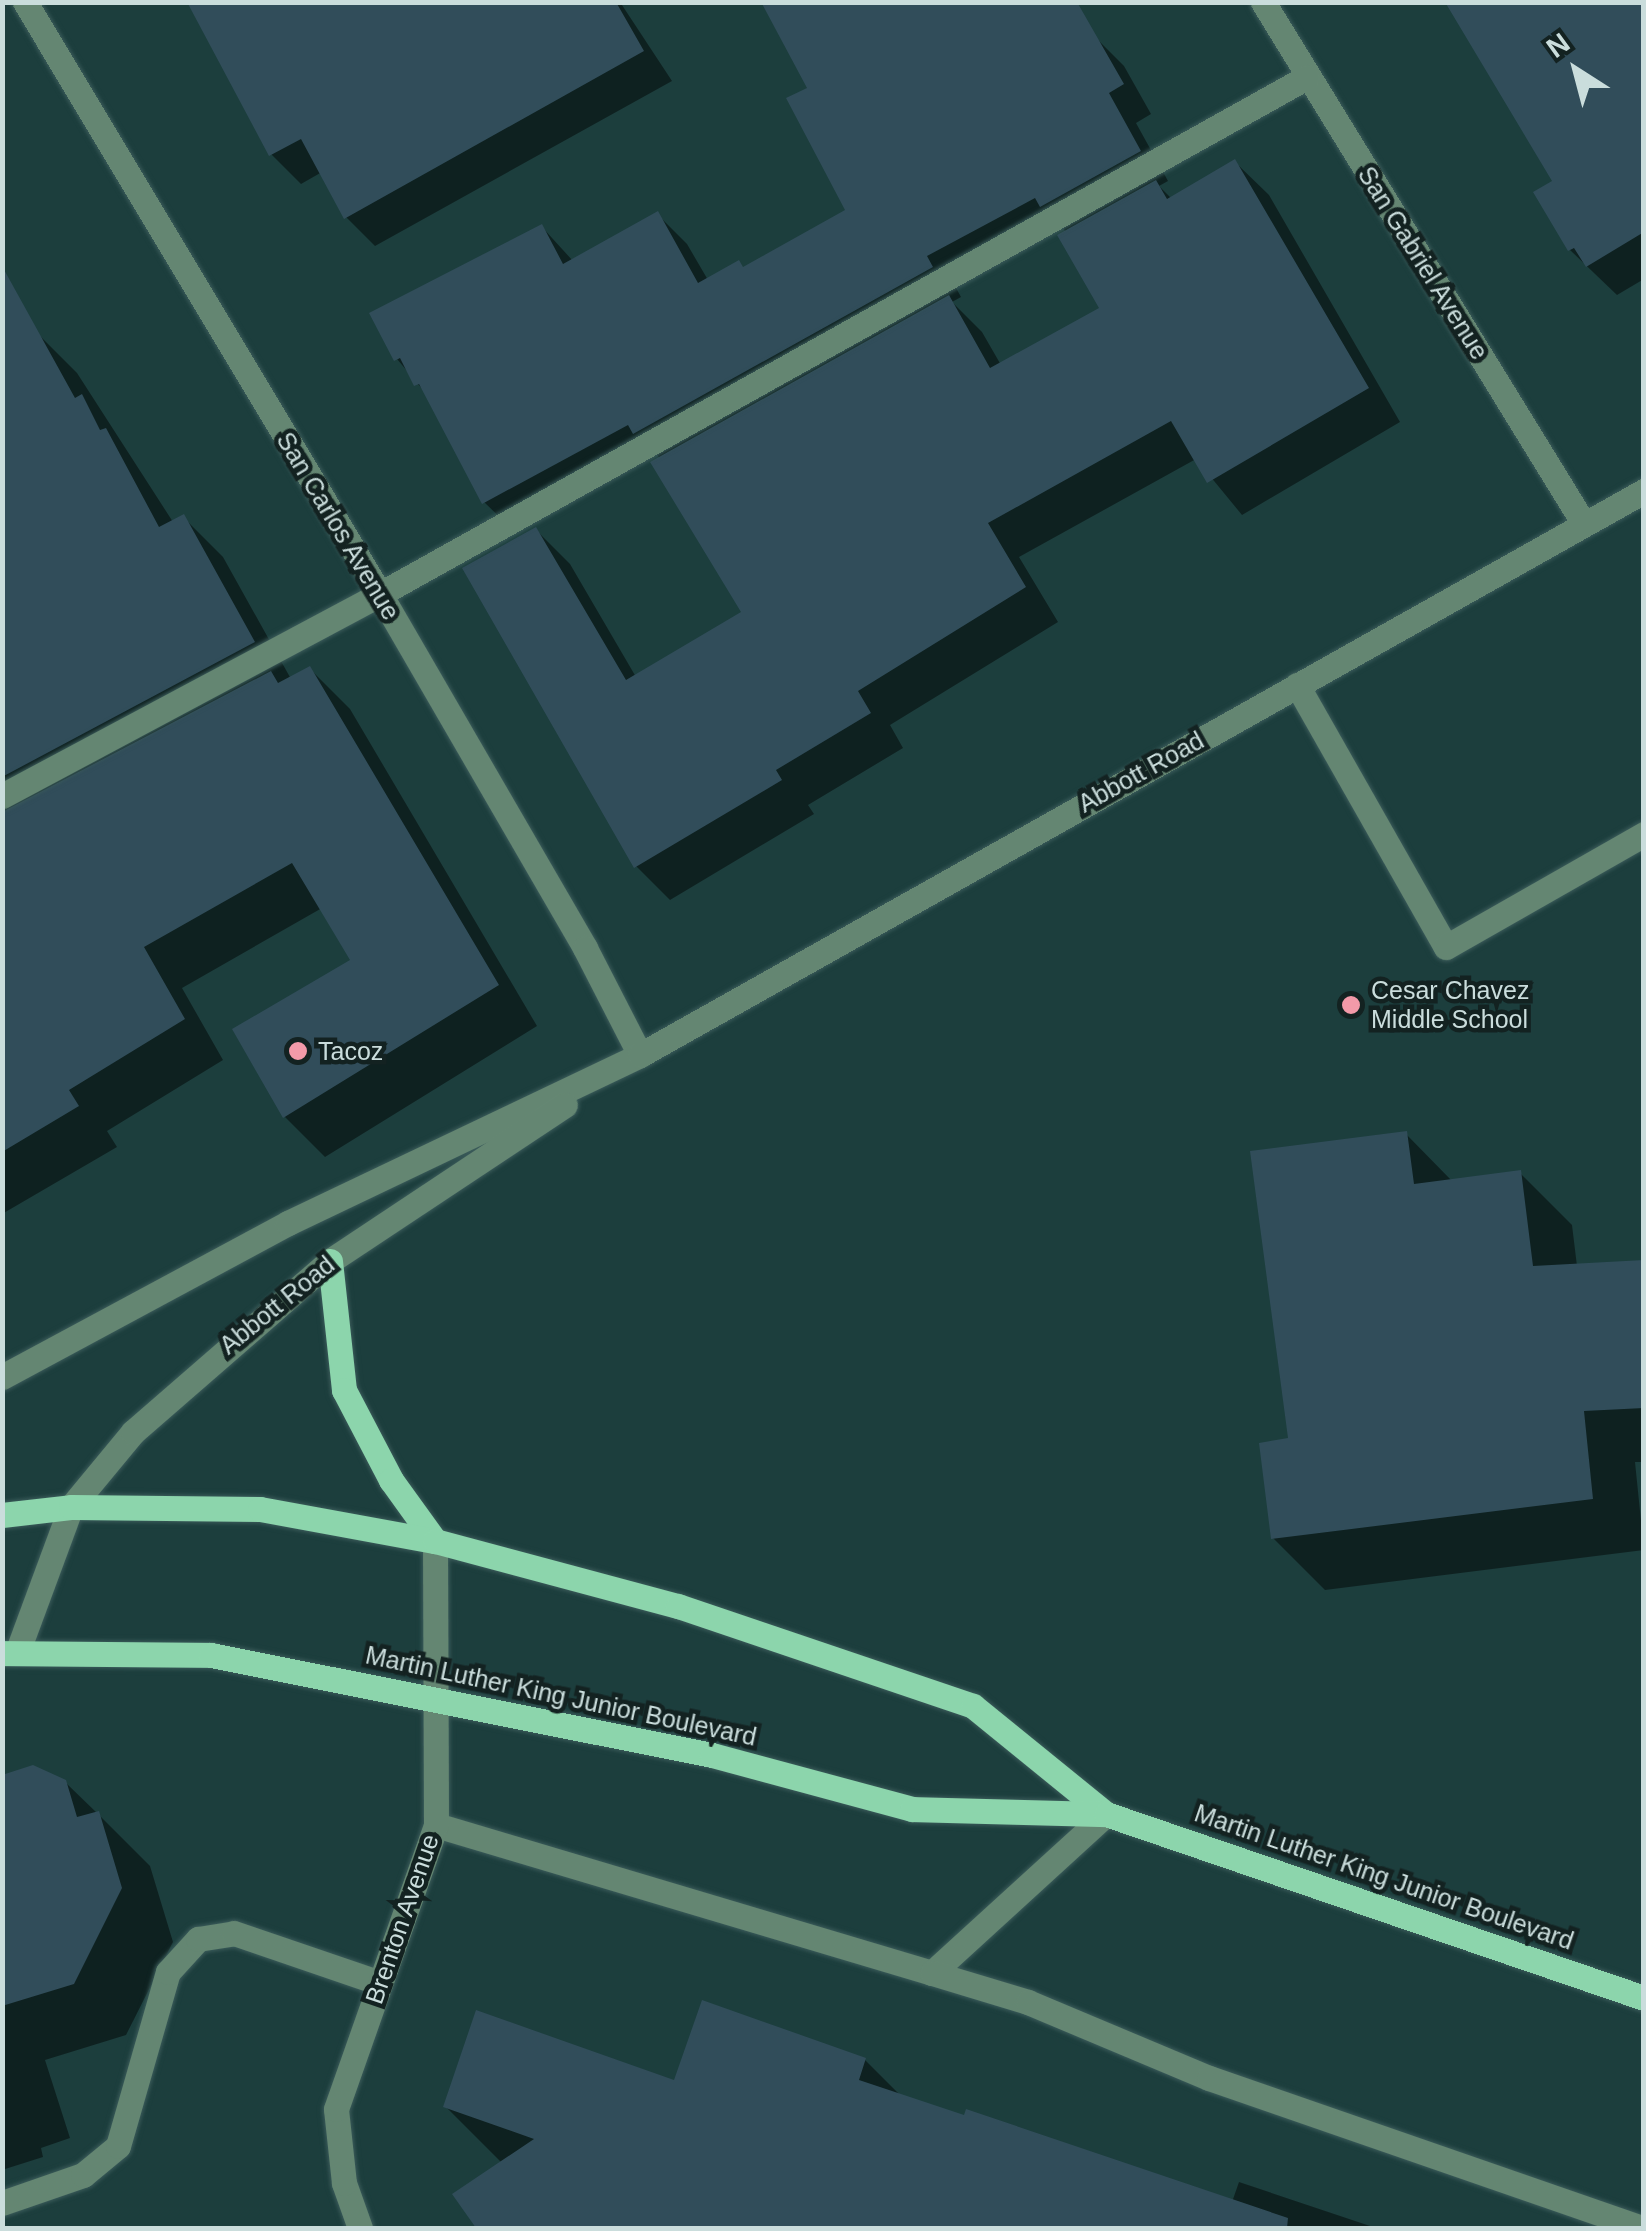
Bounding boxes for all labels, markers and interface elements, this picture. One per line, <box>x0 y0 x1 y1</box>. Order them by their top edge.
north arrow <box>1526 20 1626 120</box>
text: N <box>1541 27 1575 64</box>
street label: San Gabriel Avenue <box>1351 160 1495 366</box>
street label: San Carlos Avenue <box>270 426 406 626</box>
street label: Abbott Road <box>1073 725 1209 819</box>
place label: Cesar Chavez Middle School <box>1371 976 1529 1035</box>
marker: Cesar Chavez Middle School <box>1340 994 1362 1016</box>
place label: Tacoz <box>318 1036 383 1066</box>
marker: Tacoz <box>287 1040 309 1062</box>
street label: Abbott Road <box>214 1250 340 1360</box>
street label: Martin Luther King Junior Boulevard <box>363 1640 759 1752</box>
street label: Martin Luther King Junior Boulevard <box>1191 1798 1577 1956</box>
street label: Brenton Avenue <box>359 1830 445 2008</box>

